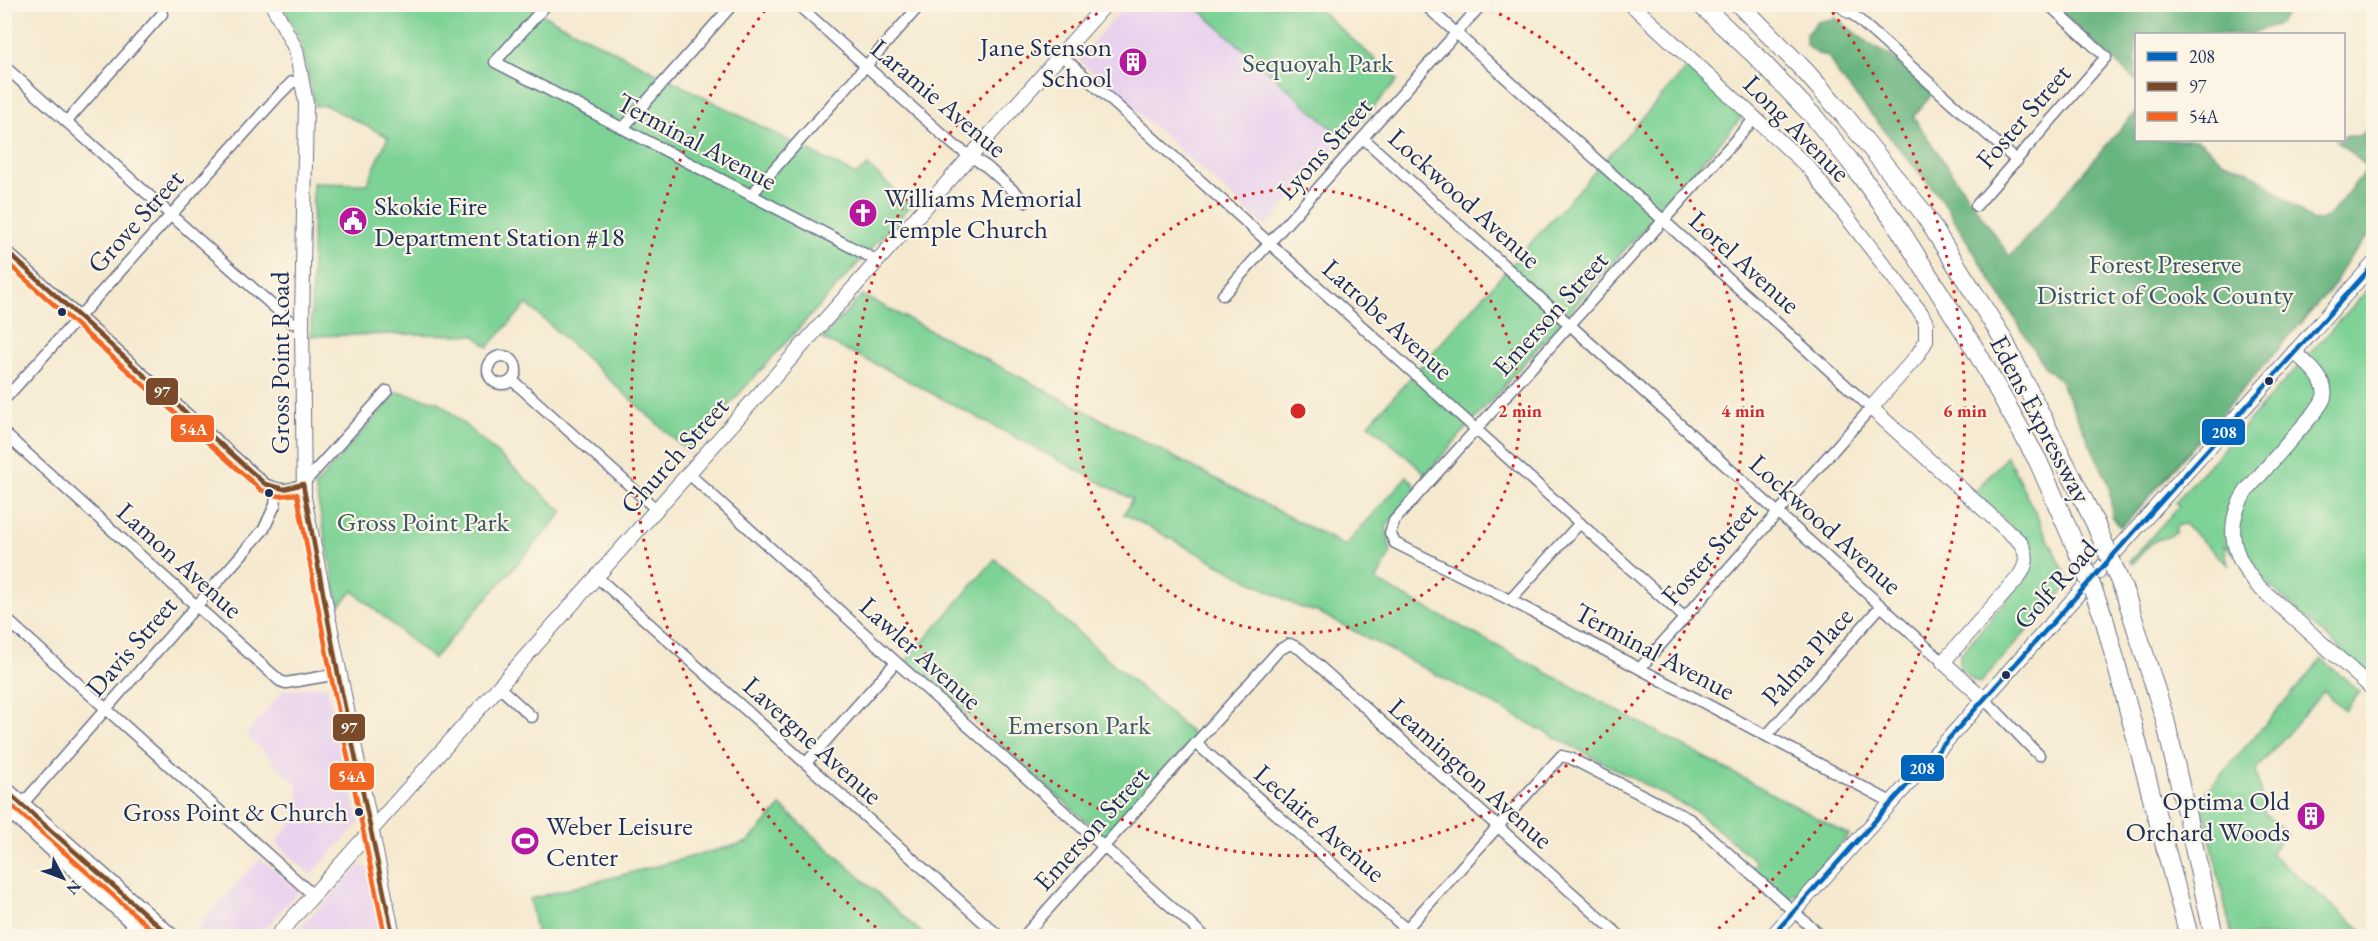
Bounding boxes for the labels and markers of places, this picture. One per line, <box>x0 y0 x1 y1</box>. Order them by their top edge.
place label: Jane Stenson School <box>978 29 1112 95</box>
building icon: Jane Stenson School <box>1117 46 1149 78</box>
place label: Williams Memorial Temple Church <box>884 180 1082 246</box>
place label: Skokie Fire Department Station #18 <box>374 188 625 254</box>
church icon: Williams Memorial Temple Church <box>847 197 879 229</box>
public building icon: Skokie Fire Department Station #18 <box>337 205 369 237</box>
unlabelled marker <box>56 306 68 318</box>
unlabelled marker <box>2263 375 2275 387</box>
centre of rings <box>1288 401 1308 421</box>
unlabelled marker <box>263 487 275 499</box>
unlabelled marker <box>2000 669 2012 681</box>
place label: Optima Old Orchard Woods <box>2125 783 2290 849</box>
place label: Gross Point & Church <box>123 795 348 829</box>
building icon: Optima Old Orchard Woods <box>2295 800 2327 832</box>
marker: Gross Point & Church <box>353 806 365 818</box>
place label: Weber Leisure Center <box>546 808 693 874</box>
sports icon: Weber Leisure Center <box>509 825 541 857</box>

